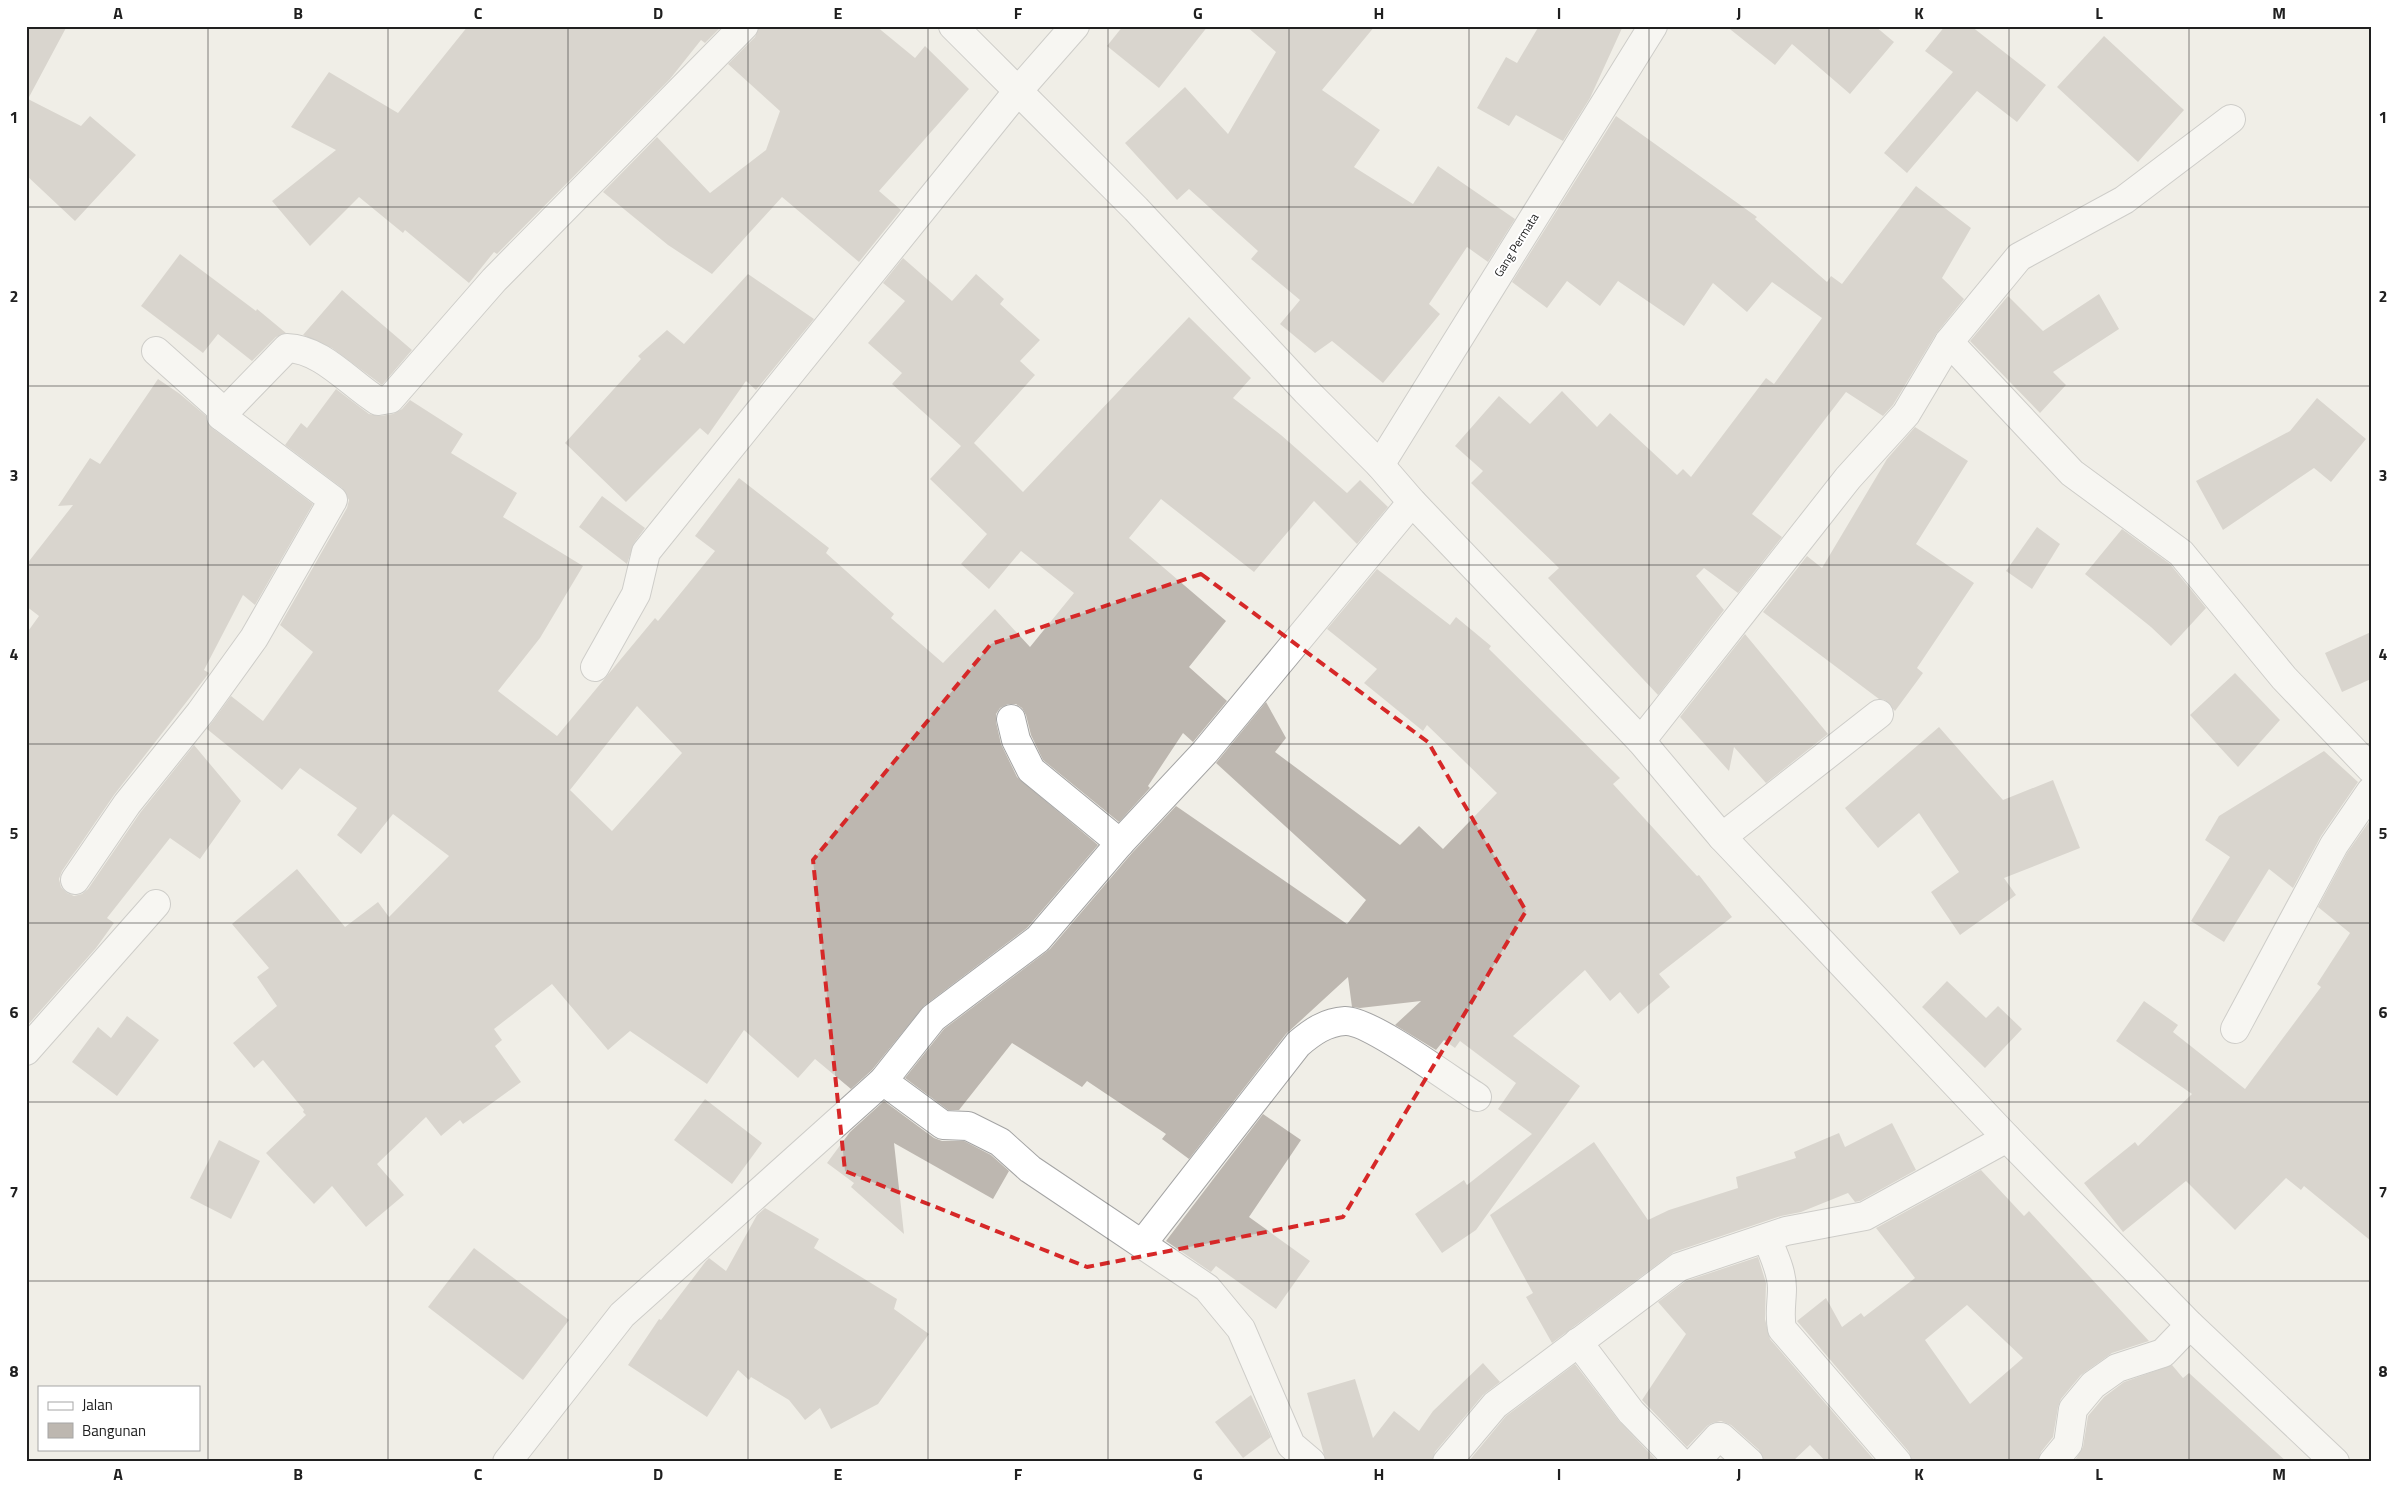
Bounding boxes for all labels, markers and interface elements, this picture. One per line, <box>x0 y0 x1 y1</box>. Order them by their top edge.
text: A <box>113 1 123 25</box>
text: B <box>293 1 303 25</box>
text: C <box>474 1 483 25</box>
text: D <box>653 1 663 25</box>
text: E <box>834 1 843 25</box>
text: F <box>1014 1 1023 25</box>
text: G <box>1193 1 1203 25</box>
text: H <box>1374 1 1384 25</box>
text: I <box>1557 1 1561 25</box>
text: J <box>1737 1 1741 25</box>
text: K <box>1914 1 1924 25</box>
text: L <box>2095 1 2103 25</box>
text: M <box>2272 1 2286 25</box>
text: 1 <box>10 105 18 129</box>
text: 1 <box>2379 105 2387 129</box>
street label: Gang Permata <box>1489 209 1543 281</box>
text: 2 <box>10 284 18 308</box>
text: 2 <box>2379 284 2387 308</box>
text: 3 <box>10 463 18 487</box>
text: 3 <box>2379 463 2387 487</box>
text: 4 <box>10 642 19 666</box>
text: 4 <box>2379 642 2388 666</box>
text: 5 <box>10 821 19 845</box>
text: 5 <box>2379 821 2388 845</box>
text: 6 <box>10 1000 19 1024</box>
text: 6 <box>2379 1000 2388 1024</box>
text: 7 <box>10 1180 18 1204</box>
text: 7 <box>2379 1180 2387 1204</box>
text: 8 <box>10 1359 19 1383</box>
text: 8 <box>2379 1359 2388 1383</box>
legend <box>38 1386 200 1450</box>
text: Jalan <box>82 1393 113 1416</box>
text: Bangunan <box>82 1419 146 1442</box>
text: A <box>113 1462 123 1486</box>
text: B <box>293 1462 303 1486</box>
text: C <box>474 1462 483 1486</box>
text: D <box>653 1462 663 1486</box>
text: E <box>834 1462 843 1486</box>
text: F <box>1014 1462 1023 1486</box>
text: G <box>1193 1462 1203 1486</box>
text: H <box>1374 1462 1384 1486</box>
text: I <box>1557 1462 1561 1486</box>
text: J <box>1737 1462 1741 1486</box>
text: K <box>1914 1462 1924 1486</box>
text: L <box>2095 1462 2103 1486</box>
text: M <box>2272 1462 2286 1486</box>

